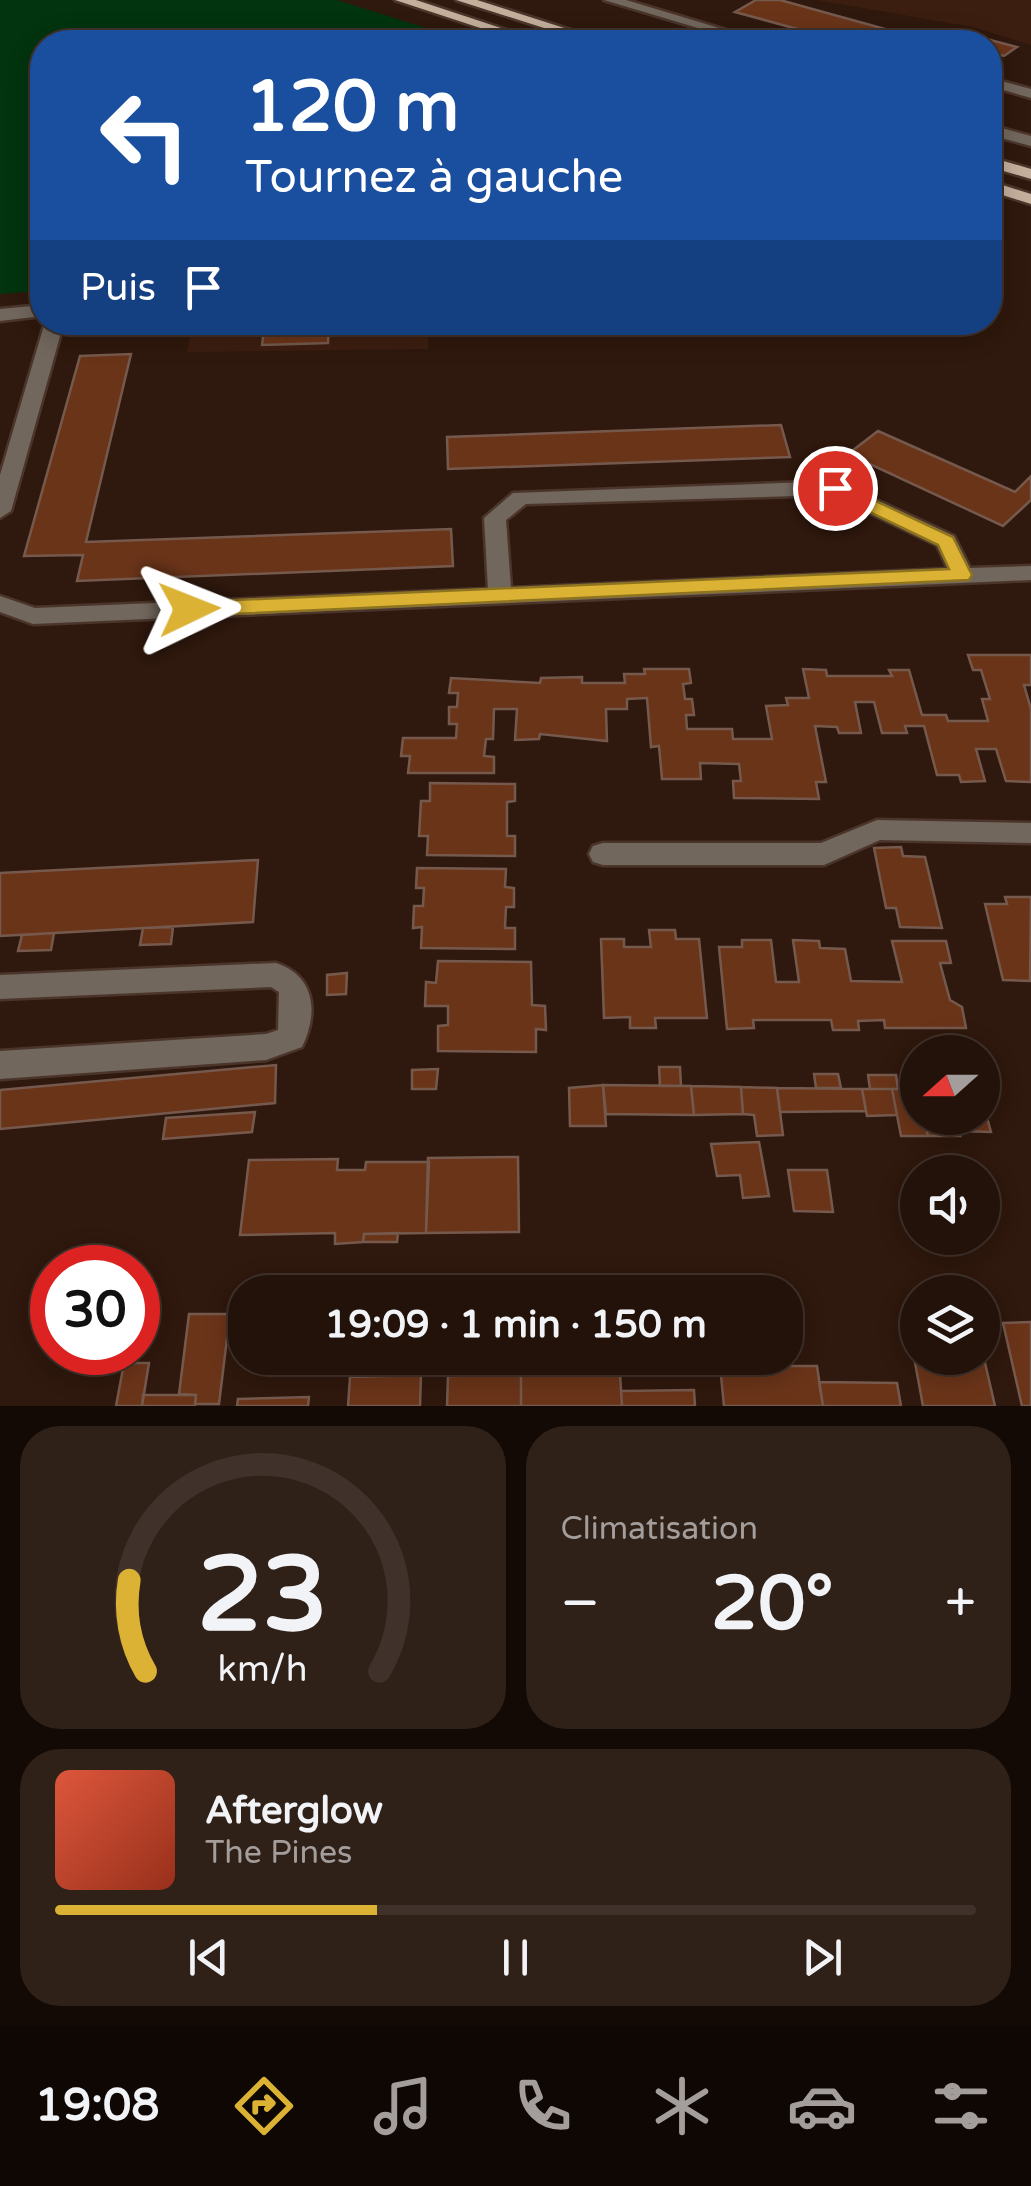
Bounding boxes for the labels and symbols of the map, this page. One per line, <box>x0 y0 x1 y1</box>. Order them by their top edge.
pin <box>793 446 878 531</box>
position arrow <box>137 557 241 661</box>
north arrow <box>900 1035 1000 1135</box>
speed limit sign: 30 <box>30 1245 160 1375</box>

